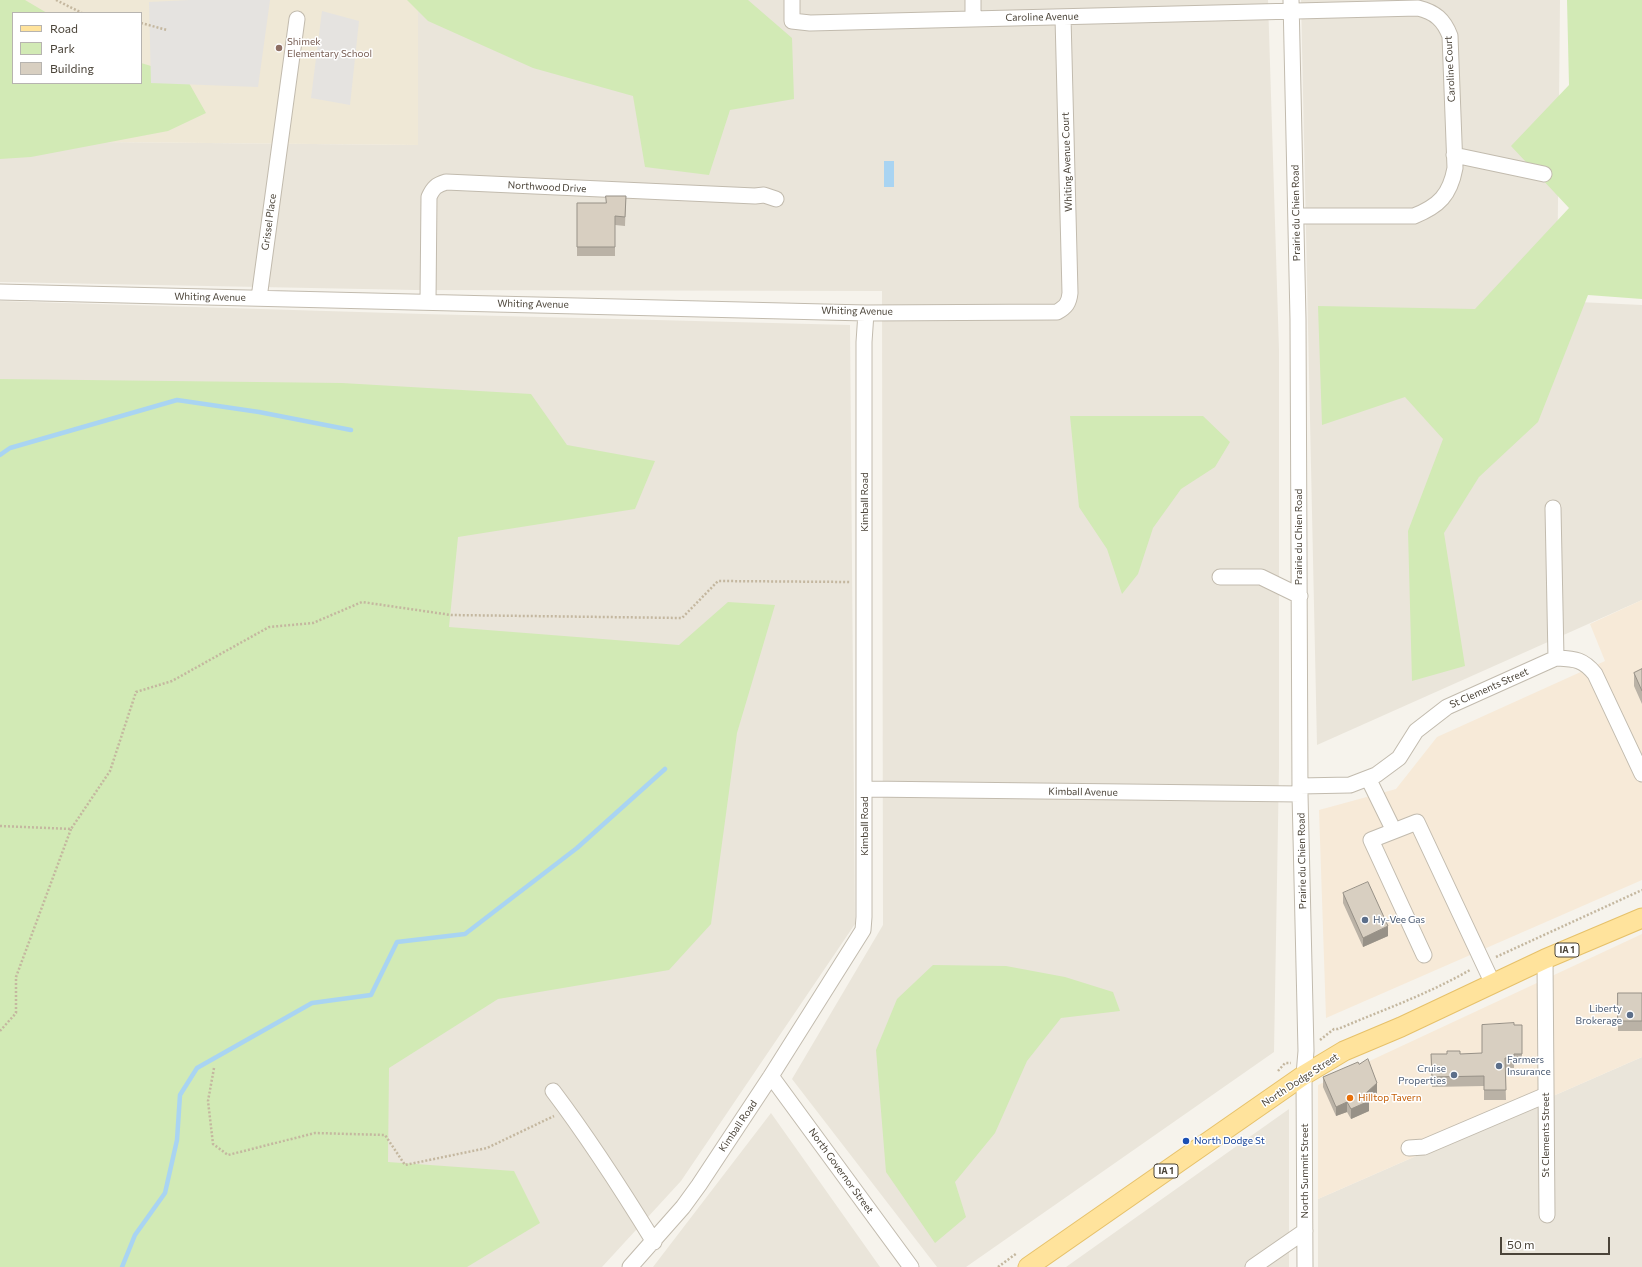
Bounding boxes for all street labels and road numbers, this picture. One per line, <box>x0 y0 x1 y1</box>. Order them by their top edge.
street label: Caroline Avenue <box>1005 10 1079 24</box>
street label: Caroline Court <box>1442 36 1458 102</box>
street label: Whiting Avenue Court <box>1059 112 1075 212</box>
street label: Prairie du Chien Road <box>1289 165 1303 261</box>
street label: Northwood Drive <box>507 179 587 195</box>
street label: Grissel Place <box>259 193 279 251</box>
street label: Whiting Avenue <box>174 290 246 304</box>
street label: Whiting Avenue <box>497 297 569 311</box>
street label: Whiting Avenue <box>821 304 893 318</box>
street label: Kimball Road <box>859 472 871 532</box>
street label: Prairie du Chien Road <box>1293 489 1305 585</box>
street label: St Clements Street <box>1448 665 1530 711</box>
street label: Kimball Avenue <box>1048 785 1118 799</box>
street label: Kimball Road <box>859 796 871 856</box>
street label: Prairie du Chien Road <box>1295 813 1309 909</box>
road number: IA 1 <box>1555 943 1579 957</box>
street label: North Dodge Street <box>1259 1051 1341 1109</box>
street label: St Clements Street <box>1540 1092 1552 1178</box>
street label: Kimball Road <box>716 1098 760 1154</box>
street label: North Summit Street <box>1299 1123 1311 1219</box>
street label: North Governor Street <box>806 1126 876 1216</box>
road number: IA 1 <box>1154 1164 1178 1178</box>

